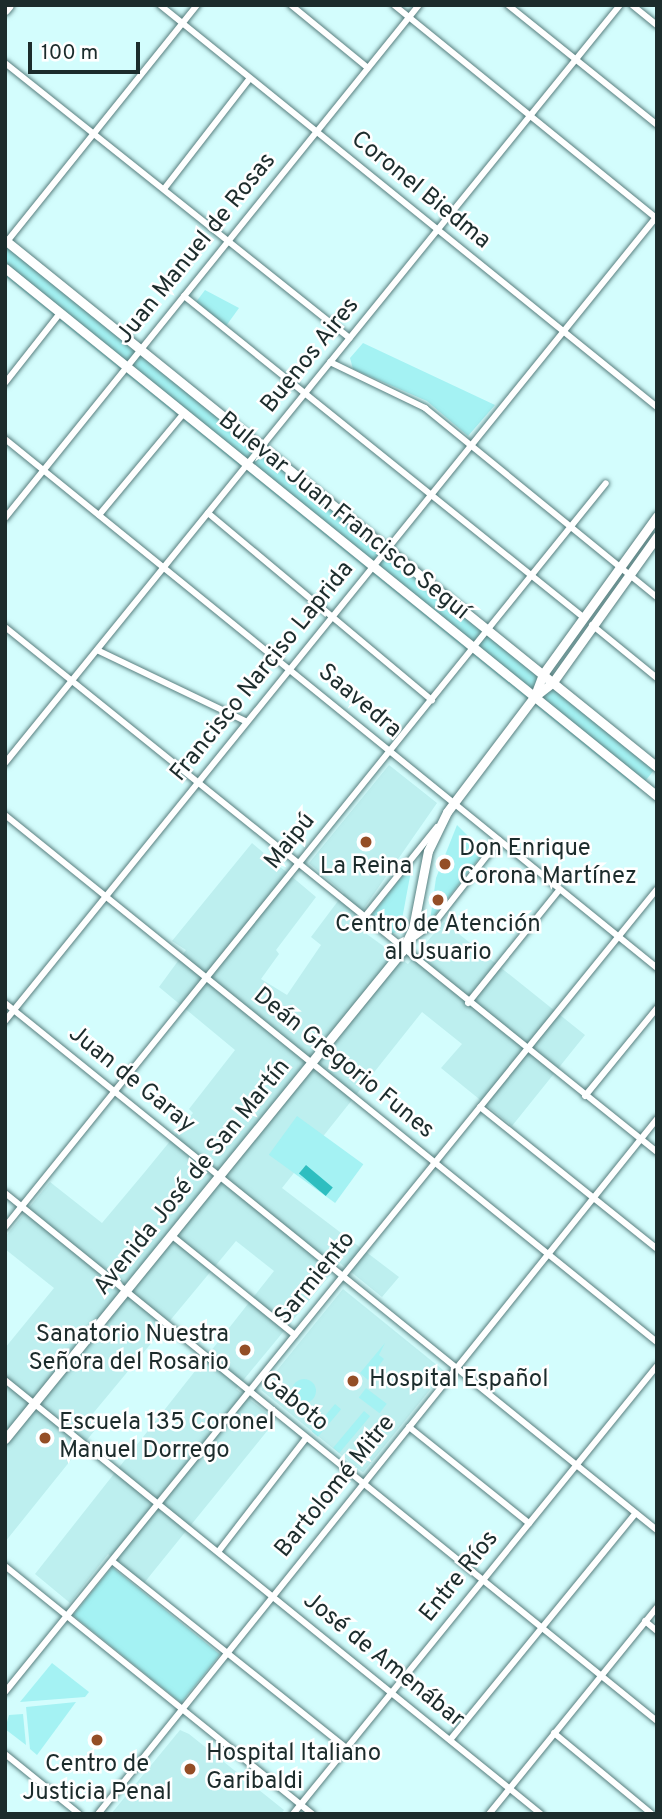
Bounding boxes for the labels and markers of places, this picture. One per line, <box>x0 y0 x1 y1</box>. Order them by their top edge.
marker: La Reina <box>358 834 374 850</box>
place label: Don Enrique Corona Martínez <box>459 836 637 892</box>
place label: La Reina <box>320 854 412 882</box>
marker: Don Enrique Corona Martínez <box>437 856 453 872</box>
marker: Centro de Atención al Usuario <box>430 892 446 908</box>
place label: Centro de Atención al Usuario <box>335 912 541 968</box>
place label: Sanatorio Nuestra Señora del Rosario <box>29 1322 229 1378</box>
marker: Sanatorio Nuestra Señora del Rosario <box>235 1340 255 1360</box>
place label: Hospital Español <box>369 1367 549 1395</box>
marker: Hospital Español <box>343 1371 363 1391</box>
place label: Escuela 135 Coronel Manuel Dorrego <box>59 1410 275 1466</box>
marker: Escuela 135 Coronel Manuel Dorrego <box>37 1430 53 1446</box>
marker: Centro de Justicia Penal <box>89 1732 105 1748</box>
place label: Hospital Italiano Garibaldi <box>206 1741 381 1797</box>
place label: Centro de Justicia Penal <box>22 1752 172 1808</box>
marker: Hospital Italiano Garibaldi <box>180 1759 200 1779</box>

